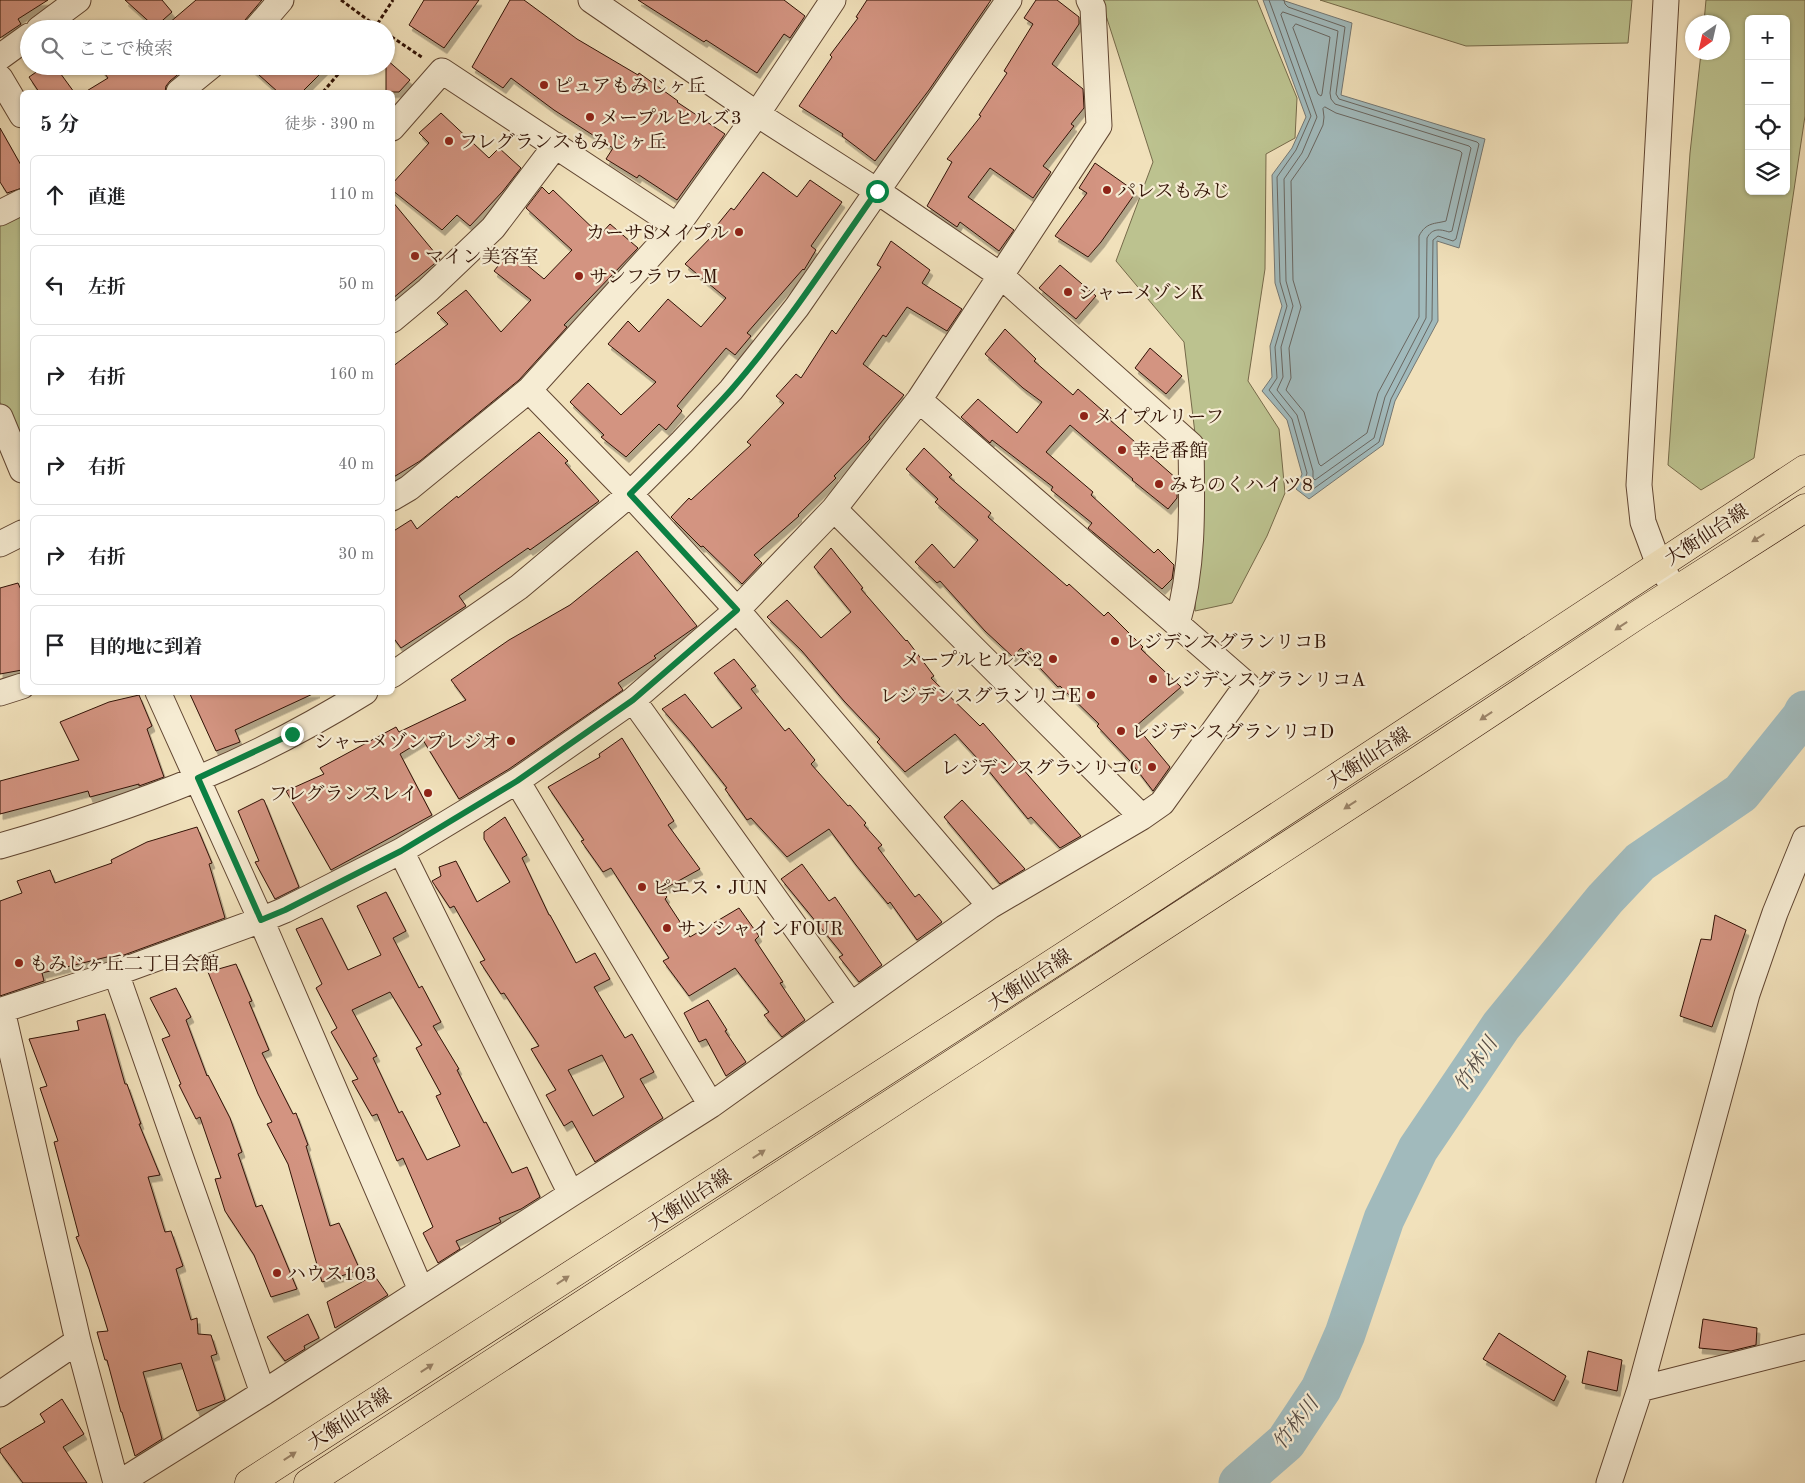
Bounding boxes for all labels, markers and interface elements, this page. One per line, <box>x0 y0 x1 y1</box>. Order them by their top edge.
north arrow <box>1685 15 1730 60</box>
map controls <box>1745 15 1790 195</box>
button: + <box>1745 15 1790 60</box>
search box <box>20 20 395 75</box>
icon: search <box>38 34 66 62</box>
text: ここで検索 <box>78 41 173 60</box>
button: − <box>1745 60 1790 105</box>
place label: ピュアもみじヶ丘 <box>554 76 706 97</box>
marker: ピュアもみじヶ丘 <box>538 79 550 91</box>
button: locate <box>1745 105 1790 150</box>
place label: メープルヒルズ3 <box>600 108 742 129</box>
marker: メープルヒルズ3 <box>584 111 596 123</box>
text: 5 分 <box>40 115 79 136</box>
text: 徒歩 · 390 m <box>285 117 375 133</box>
place label: フレグランスもみじヶ丘 <box>459 132 666 153</box>
marker: フレグランスもみじヶ丘 <box>443 135 455 147</box>
button: layers <box>1745 150 1790 195</box>
route start <box>866 180 889 203</box>
icon: ahead <box>41 181 69 209</box>
place label: パレスもみじ <box>1117 182 1230 202</box>
marker: パレスもみじ <box>1101 184 1113 196</box>
text: 110 m <box>329 187 374 203</box>
text: 直進 <box>88 189 126 208</box>
place label: カーサSメイプル <box>586 223 729 244</box>
marker: カーサSメイプル <box>733 226 745 238</box>
place label: マイン美容室 <box>425 247 539 268</box>
marker: マイン美容室 <box>409 250 421 262</box>
place label: サンフラワーM <box>589 268 718 288</box>
marker: サンフラワーM <box>573 270 585 282</box>
icon: left <box>41 271 69 299</box>
text: 50 m <box>338 277 374 293</box>
text: 左折 <box>88 279 126 298</box>
place label: シャーメゾンK <box>1078 283 1204 304</box>
marker: シャーメゾンK <box>1062 286 1074 298</box>
icon: right <box>41 361 69 389</box>
text: 160 m <box>329 367 374 383</box>
text: 右折 <box>88 369 126 388</box>
place label: メイプルリーフ <box>1094 407 1224 428</box>
marker: メイプルリーフ <box>1078 410 1090 422</box>
place label: 幸壱番館 <box>1132 441 1208 462</box>
marker: 幸壱番館 <box>1116 444 1128 456</box>
icon: right <box>41 451 69 479</box>
text: 40 m <box>338 457 374 473</box>
text: 右折 <box>88 459 126 478</box>
place label: みちのくハイツ8 <box>1169 475 1313 496</box>
marker: みちのくハイツ8 <box>1153 478 1165 490</box>
street label: 大衡仙台線 <box>1661 500 1752 570</box>
one-way arrow <box>1751 533 1765 543</box>
icon: right <box>41 541 69 569</box>
text: 30 m <box>338 547 374 563</box>
text: 右折 <box>88 549 126 568</box>
one-way arrow <box>1615 621 1628 631</box>
icon: arrive <box>41 631 69 659</box>
place label: レジデンスグランリコB <box>1125 632 1326 653</box>
marker: レジデンスグランリコB <box>1109 635 1121 647</box>
text: 目的地に到着 <box>88 639 202 658</box>
place label: メープルヒルズ2 <box>901 650 1043 671</box>
marker: メープルヒルズ2 <box>1047 653 1059 665</box>
place label: レジデンスグランリコA <box>1163 670 1366 691</box>
marker: レジデンスグランリコA <box>1147 673 1159 685</box>
place label: レジデンスグランリコE <box>880 686 1081 707</box>
marker: レジデンスグランリコE <box>1085 689 1097 701</box>
one-way arrow <box>1479 711 1493 721</box>
place label: レジデンスグランリコD <box>1131 722 1334 743</box>
route end <box>281 723 304 746</box>
street label: 大衡仙台線 <box>1323 723 1414 793</box>
marker: レジデンスグランリコD <box>1115 725 1127 737</box>
place label: シャーメゾンプレジオ <box>314 732 501 753</box>
marker: シャーメゾンプレジオ <box>505 735 517 747</box>
place label: レジデンスグランリコC <box>941 758 1142 779</box>
marker: レジデンスグランリコC <box>1146 761 1158 773</box>
place label: フレグランスレイ <box>269 784 418 805</box>
marker: フレグランスレイ <box>422 787 434 799</box>
one-way arrow <box>1343 800 1357 810</box>
place label: ピエス・JUN <box>652 879 768 899</box>
marker: ピエス・JUN <box>636 881 648 893</box>
place label: サンシャインFOUR <box>677 920 843 940</box>
marker: サンシャインFOUR <box>661 922 673 934</box>
street label: 大衡仙台線 <box>984 945 1075 1015</box>
place label: もみじヶ丘二丁目会館 <box>29 953 219 975</box>
marker: もみじヶ丘二丁目会館 <box>13 957 25 969</box>
water label: 竹林川 <box>1450 1032 1503 1096</box>
one-way arrow <box>752 1149 765 1159</box>
street label: 大衡仙台線 <box>644 1165 735 1235</box>
place label: ハウス103 <box>287 1265 377 1285</box>
marker: ハウス103 <box>271 1267 283 1279</box>
one-way arrow <box>556 1275 570 1285</box>
one-way arrow <box>420 1363 433 1373</box>
street label: 大衡仙台線 <box>304 1384 395 1454</box>
water label: 竹林川 <box>1269 1392 1324 1454</box>
one-way arrow <box>284 1452 297 1461</box>

